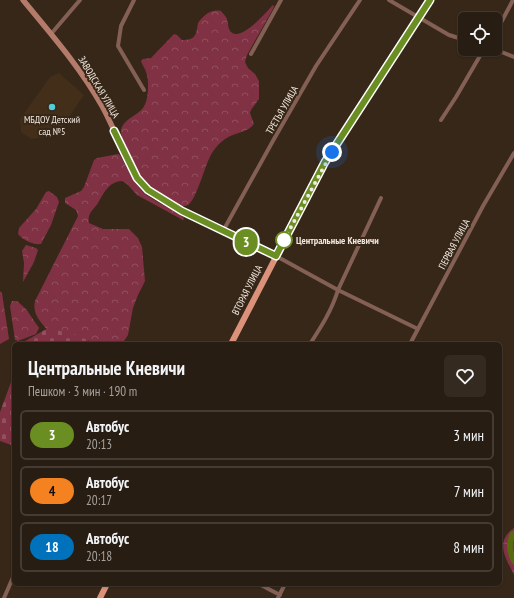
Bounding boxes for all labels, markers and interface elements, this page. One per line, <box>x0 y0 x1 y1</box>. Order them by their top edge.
map controls <box>458 12 502 56</box>
button: locate <box>458 12 502 56</box>
street label: ЗАВОДСКАЯ УЛИЦА <box>75 54 123 121</box>
street label: ТРЕТЬЯ УЛИЦА <box>263 83 301 137</box>
marker: МБДОУ Детский сад №5 <box>47 102 57 112</box>
place label: МБДОУ Детский сад №5 <box>24 113 80 138</box>
your location <box>322 142 342 162</box>
street label: ПЕРВАЯ УЛИЦА <box>435 216 473 271</box>
line badge: 3 <box>233 229 259 255</box>
marker: Центральные Кневичи <box>275 231 293 249</box>
text: 3 <box>243 233 249 251</box>
place label: Центральные Кневичи <box>296 234 379 247</box>
street label: ВТОРАЯ УЛИЦА <box>229 263 265 317</box>
button: heart <box>444 355 486 397</box>
text: Центральные Кневичи <box>28 356 185 380</box>
text: Пешком · 3 мин · 190 m <box>28 383 137 400</box>
text: Автобус <box>86 417 129 436</box>
text: 3 <box>49 426 55 444</box>
text: 3 мин <box>453 426 484 445</box>
text: 20:13 <box>86 436 112 453</box>
text: Автобус <box>86 473 129 492</box>
text: 4 <box>49 482 55 500</box>
text: 7 мин <box>454 482 484 501</box>
text: 20:17 <box>86 492 112 509</box>
text: Автобус <box>86 529 129 548</box>
text: 18 <box>45 538 59 556</box>
text: 8 мин <box>453 538 484 557</box>
text: 20:18 <box>86 548 112 565</box>

